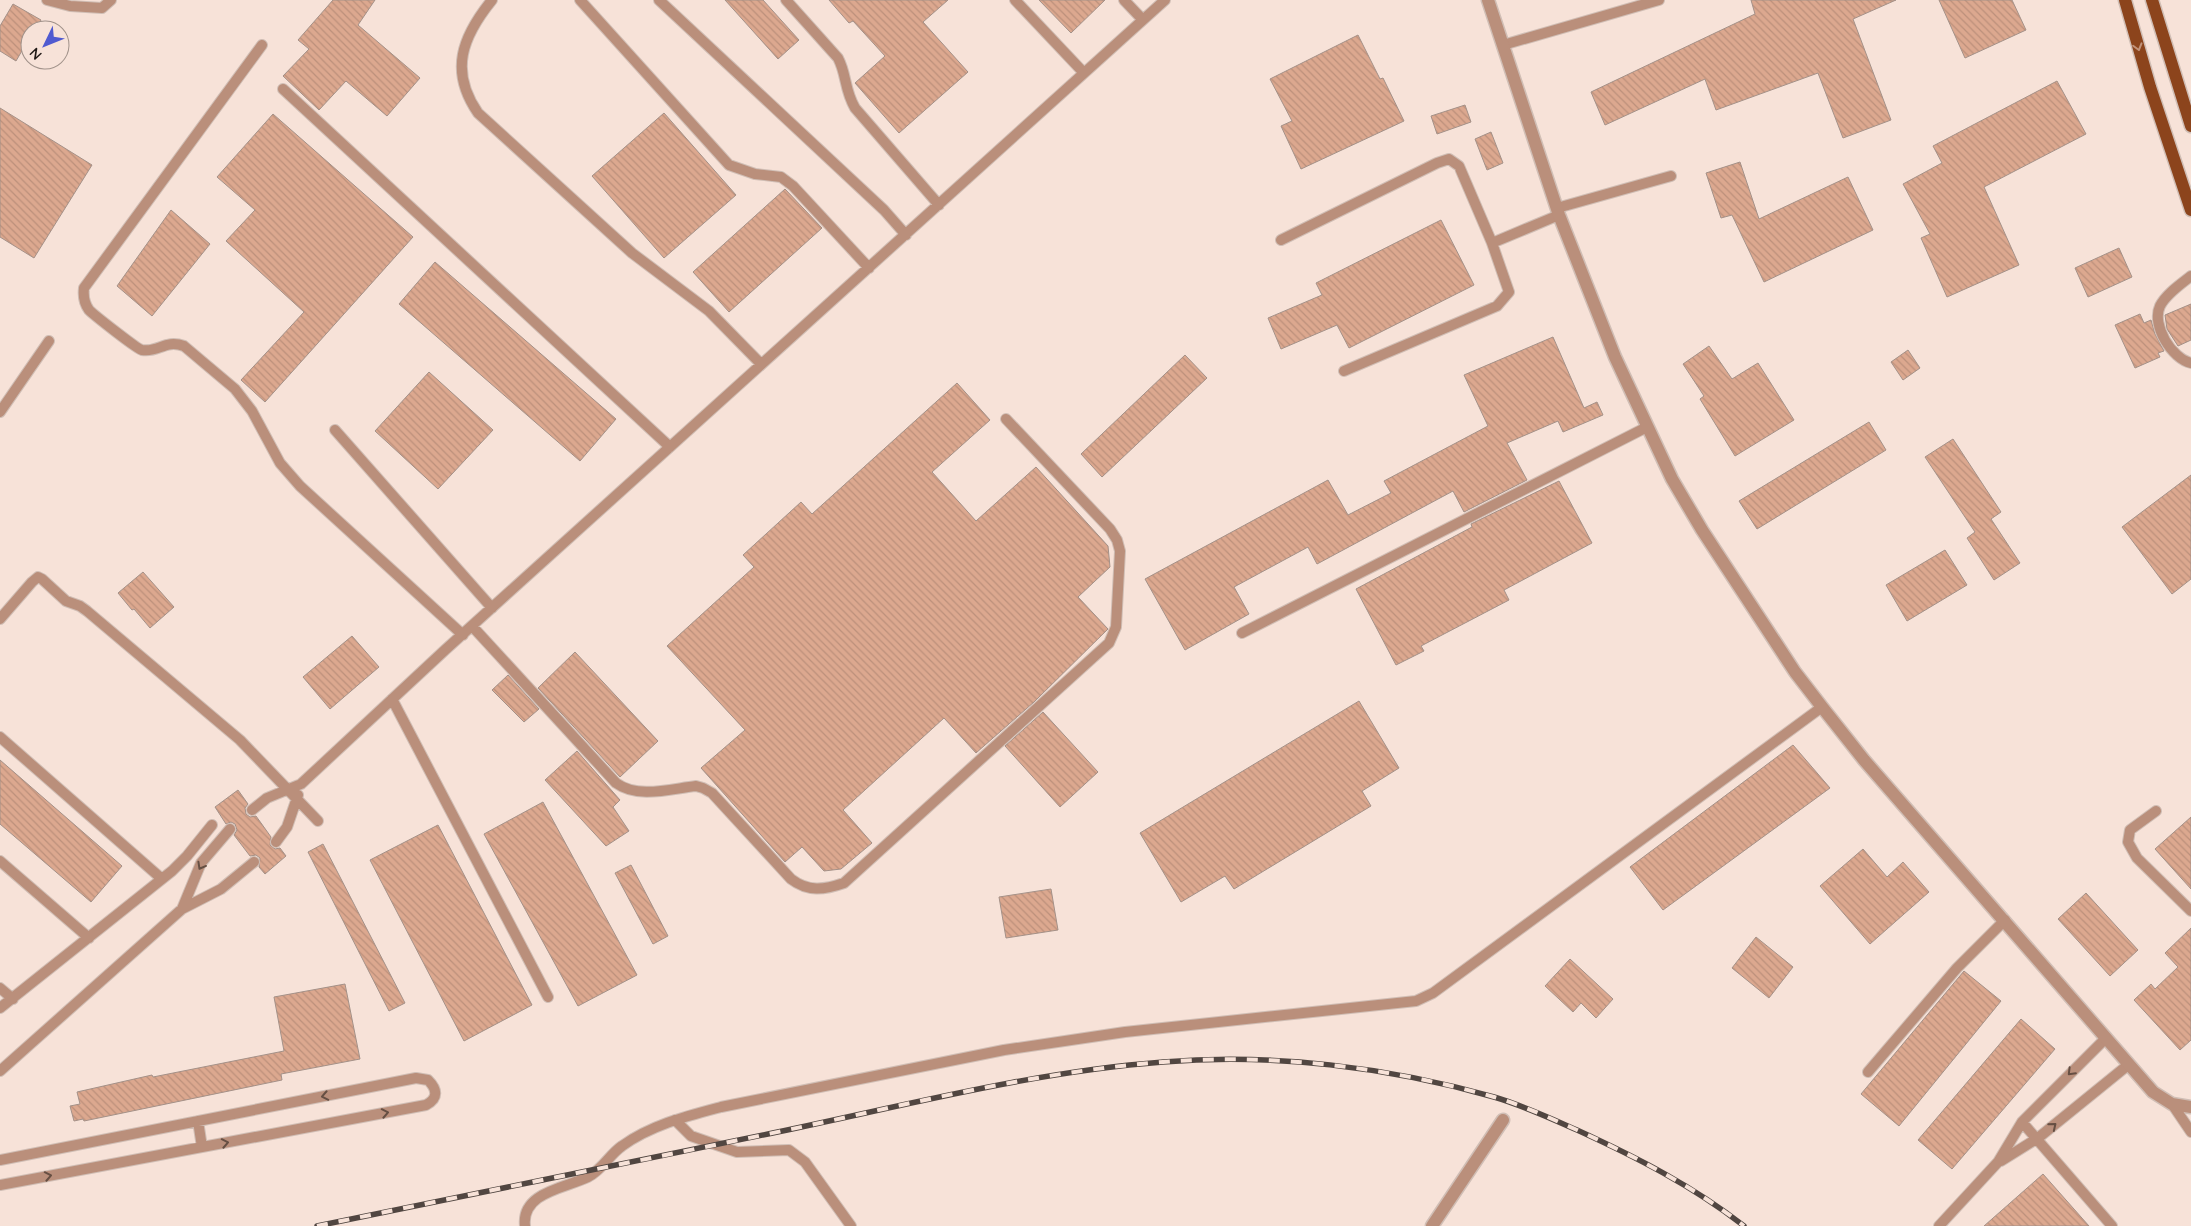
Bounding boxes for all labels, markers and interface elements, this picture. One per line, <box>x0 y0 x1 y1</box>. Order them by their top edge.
north arrow <box>20 20 70 70</box>
one-way arrow <box>2133 42 2143 51</box>
text: N <box>25 44 46 64</box>
one-way arrow <box>197 861 207 870</box>
one-way arrow <box>2068 1067 2077 1076</box>
one-way arrow <box>321 1090 330 1101</box>
one-way arrow <box>380 1108 389 1119</box>
one-way arrow <box>2047 1123 2056 1131</box>
one-way arrow <box>220 1138 229 1149</box>
one-way arrow <box>44 1172 52 1182</box>

